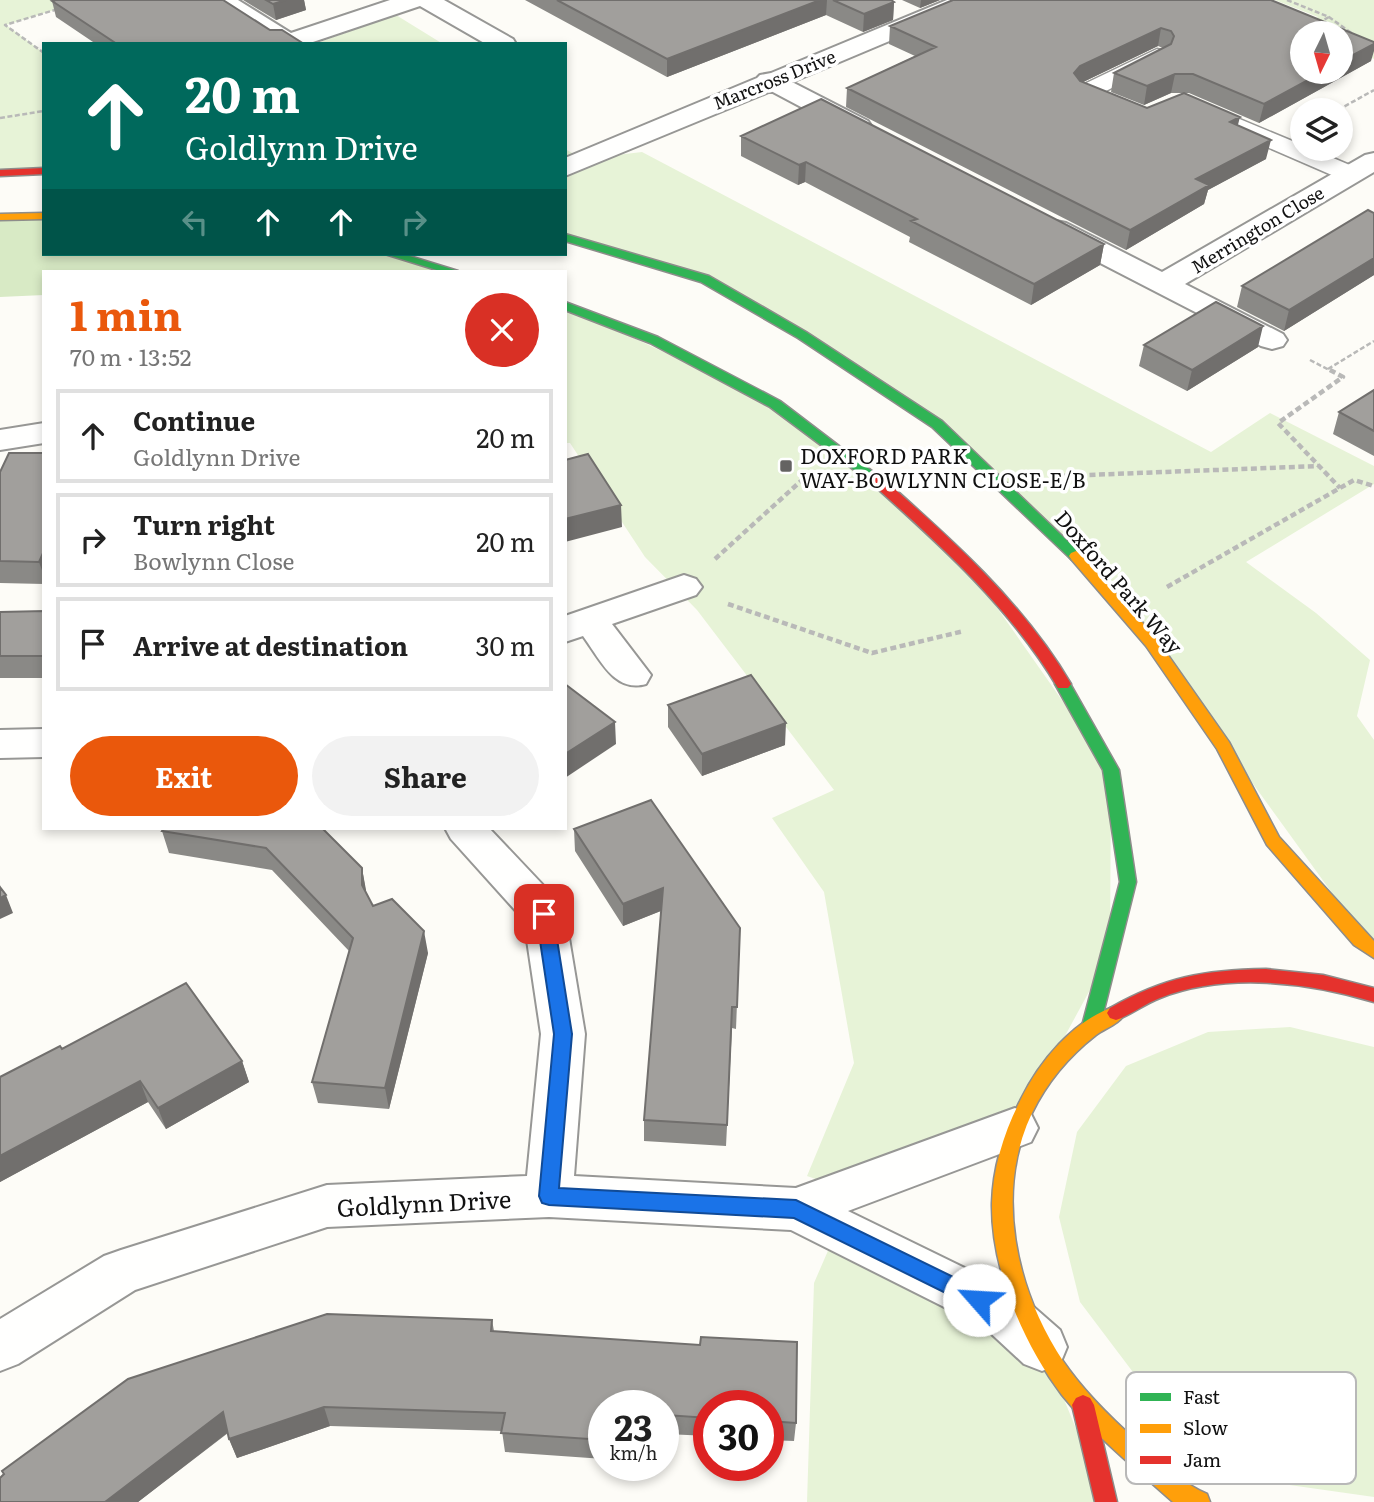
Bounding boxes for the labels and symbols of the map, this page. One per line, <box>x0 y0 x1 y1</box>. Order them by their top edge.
north arrow <box>1290 21 1353 84</box>
street label: Marcross Drive <box>709 42 839 116</box>
street label: Merrington Close <box>1185 179 1329 279</box>
place label: DOXFORD PARK WAY-BOWLYNN CLOSE-E/B <box>800 439 1086 494</box>
marker: DOXFORD PARK WAY-BOWLYNN CLOSE-E/B <box>778 458 794 474</box>
street label: Doxford Park Way <box>1049 502 1192 660</box>
pin <box>514 884 574 944</box>
street label: Goldlynn Drive <box>336 1180 512 1224</box>
position arrow <box>942 1263 1016 1337</box>
legend <box>1126 1372 1356 1484</box>
text: Fast <box>1183 1382 1220 1410</box>
speed limit sign: 30 <box>693 1390 784 1481</box>
text: Slow <box>1183 1413 1228 1441</box>
text: Jam <box>1183 1445 1221 1473</box>

